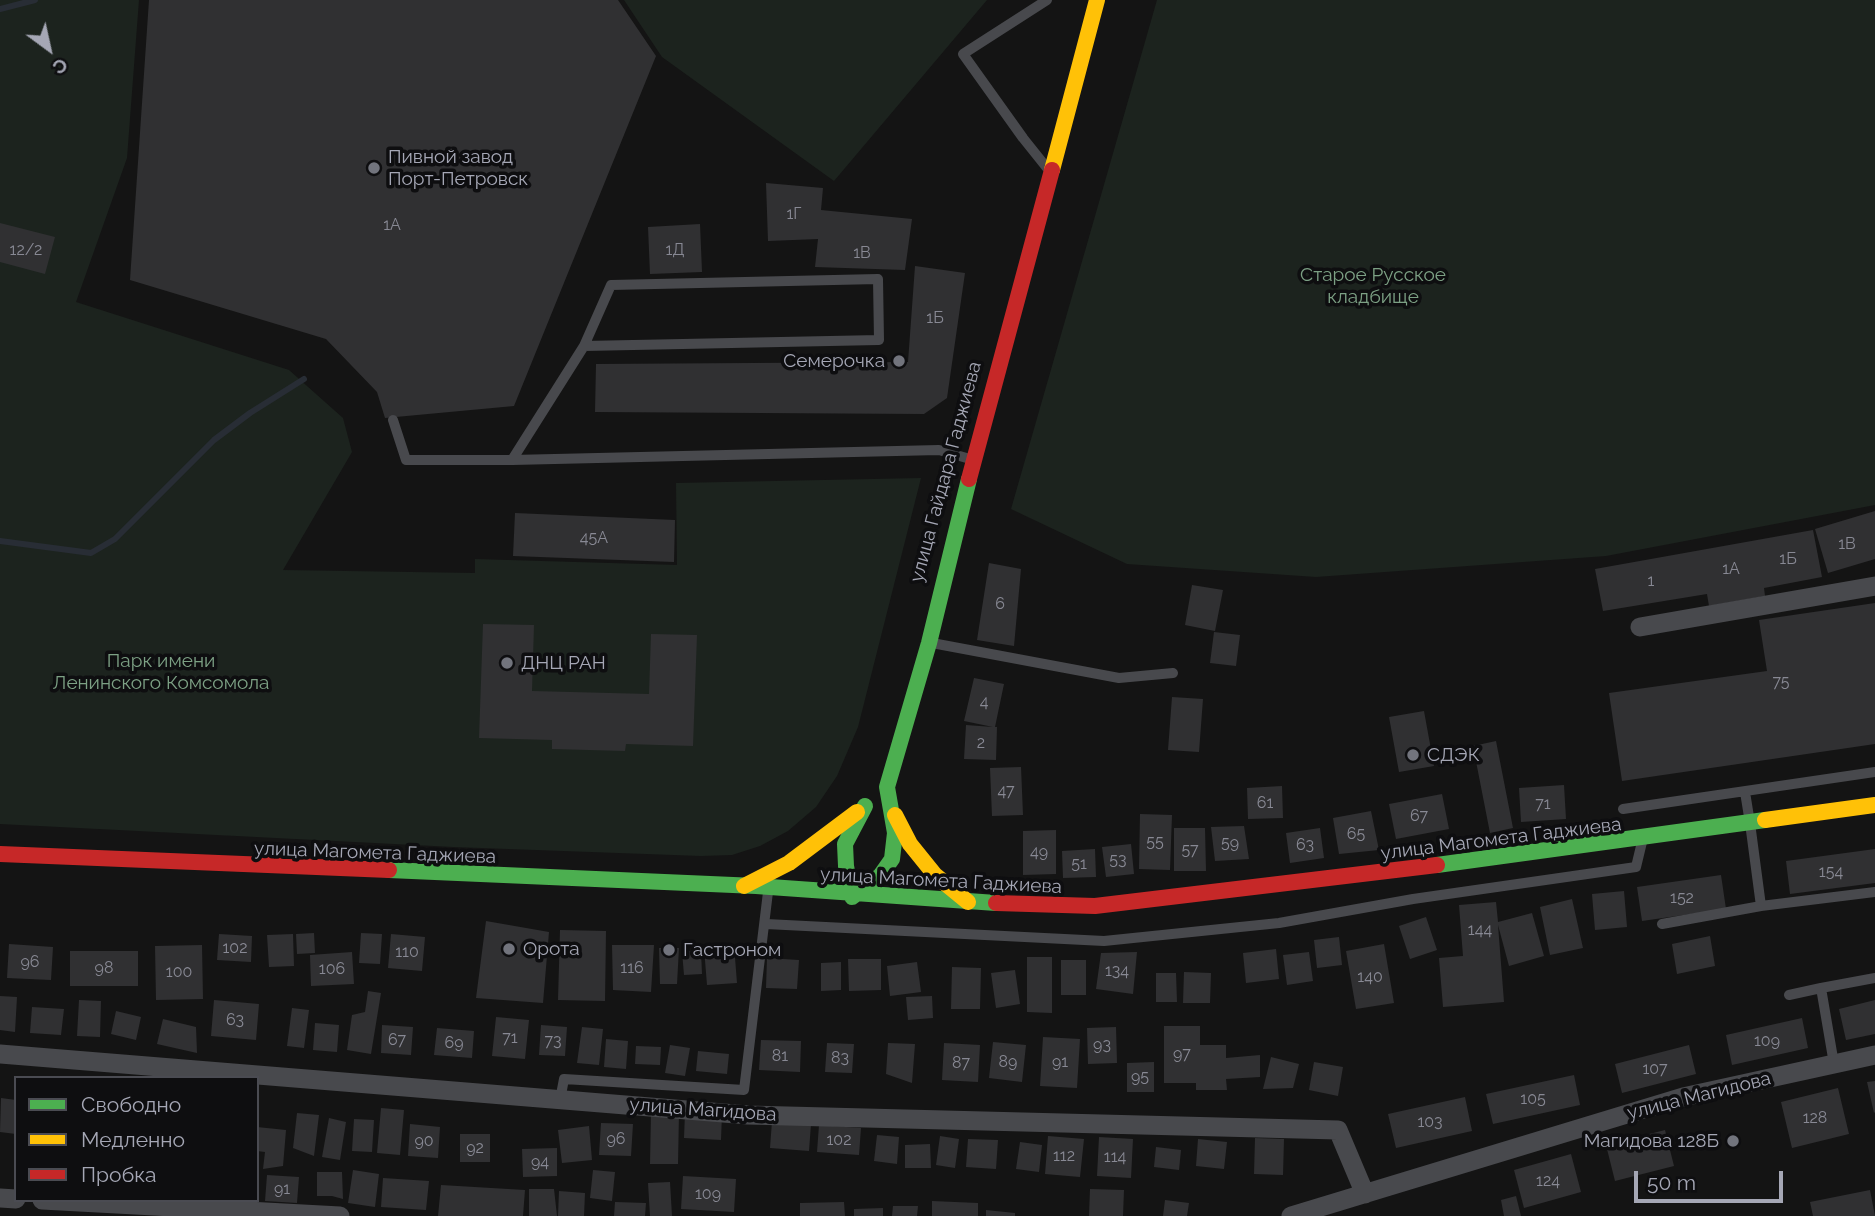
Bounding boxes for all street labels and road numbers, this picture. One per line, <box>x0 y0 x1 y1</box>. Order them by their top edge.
street label: улица Гайдара Гаджиева <box>906 359 986 585</box>
street label: улица Магомета Гаджиева <box>1379 813 1623 865</box>
street label: улица Магомета Гаджиева <box>254 837 496 869</box>
street label: улица Магомета Гаджиева <box>819 863 1063 899</box>
street label: улица Магидова <box>1625 1067 1773 1125</box>
street label: улица Магидова <box>629 1093 777 1127</box>

